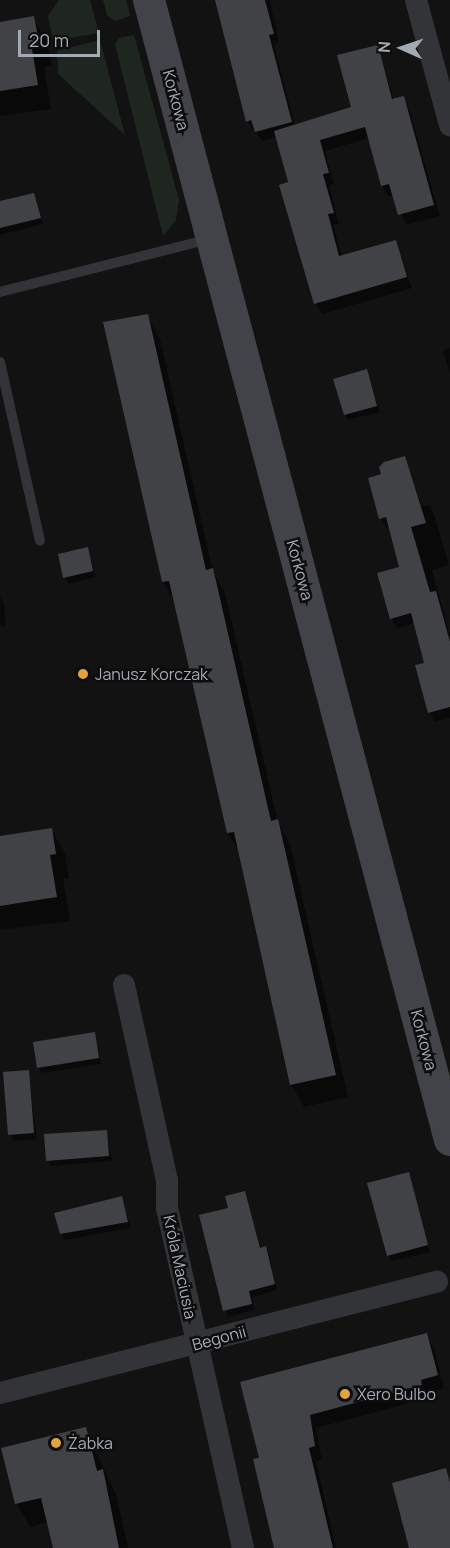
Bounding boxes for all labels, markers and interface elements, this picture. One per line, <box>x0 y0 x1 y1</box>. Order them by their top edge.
scale bar <box>21 18 104 56</box>
north arrow <box>372 18 432 78</box>
text: 20 m <box>29 28 69 52</box>
text: N <box>373 41 395 53</box>
street label: Korkowa <box>159 68 193 132</box>
street label: Korkowa <box>283 538 317 602</box>
place label: Janusz Korczak <box>95 664 208 684</box>
marker: Janusz Korczak <box>76 667 90 681</box>
street label: Korkowa <box>407 1008 441 1072</box>
street label: Króla Maciusia <box>160 1213 200 1321</box>
street label: Begonii <box>190 1322 248 1354</box>
place label: Xero Bulbo <box>357 1384 436 1404</box>
marker: Xero Bulbo <box>338 1387 352 1401</box>
place label: Żabka <box>68 1433 113 1453</box>
marker: Żabka <box>49 1436 63 1450</box>

